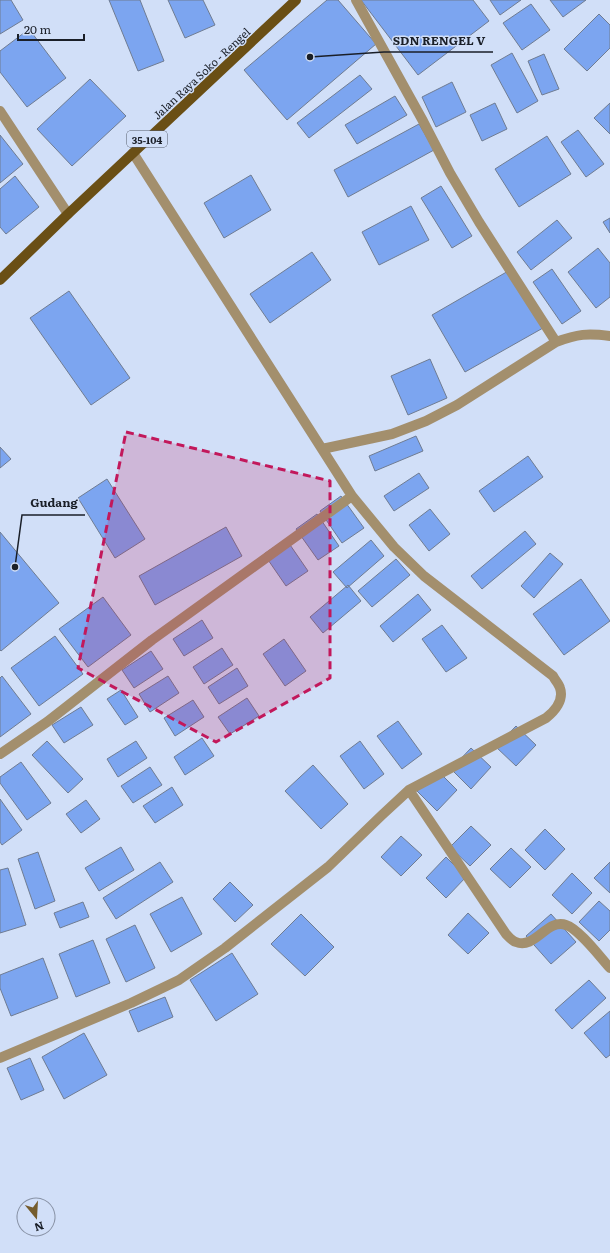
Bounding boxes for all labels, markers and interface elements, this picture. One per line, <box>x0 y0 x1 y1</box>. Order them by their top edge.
scale bar <box>18 16 84 42</box>
text: 20 m <box>24 20 51 38</box>
street label: Jalan Raya Soko - Rengel <box>149 23 253 122</box>
callout: SDN RENGEL V <box>384 28 493 52</box>
text: SDN RENGEL V <box>393 31 485 49</box>
road number: 35-104 <box>127 131 167 147</box>
callout: Gudang <box>22 491 85 515</box>
text: Gudang <box>30 493 78 511</box>
north arrow <box>16 1197 56 1237</box>
text: N <box>33 1218 46 1236</box>

